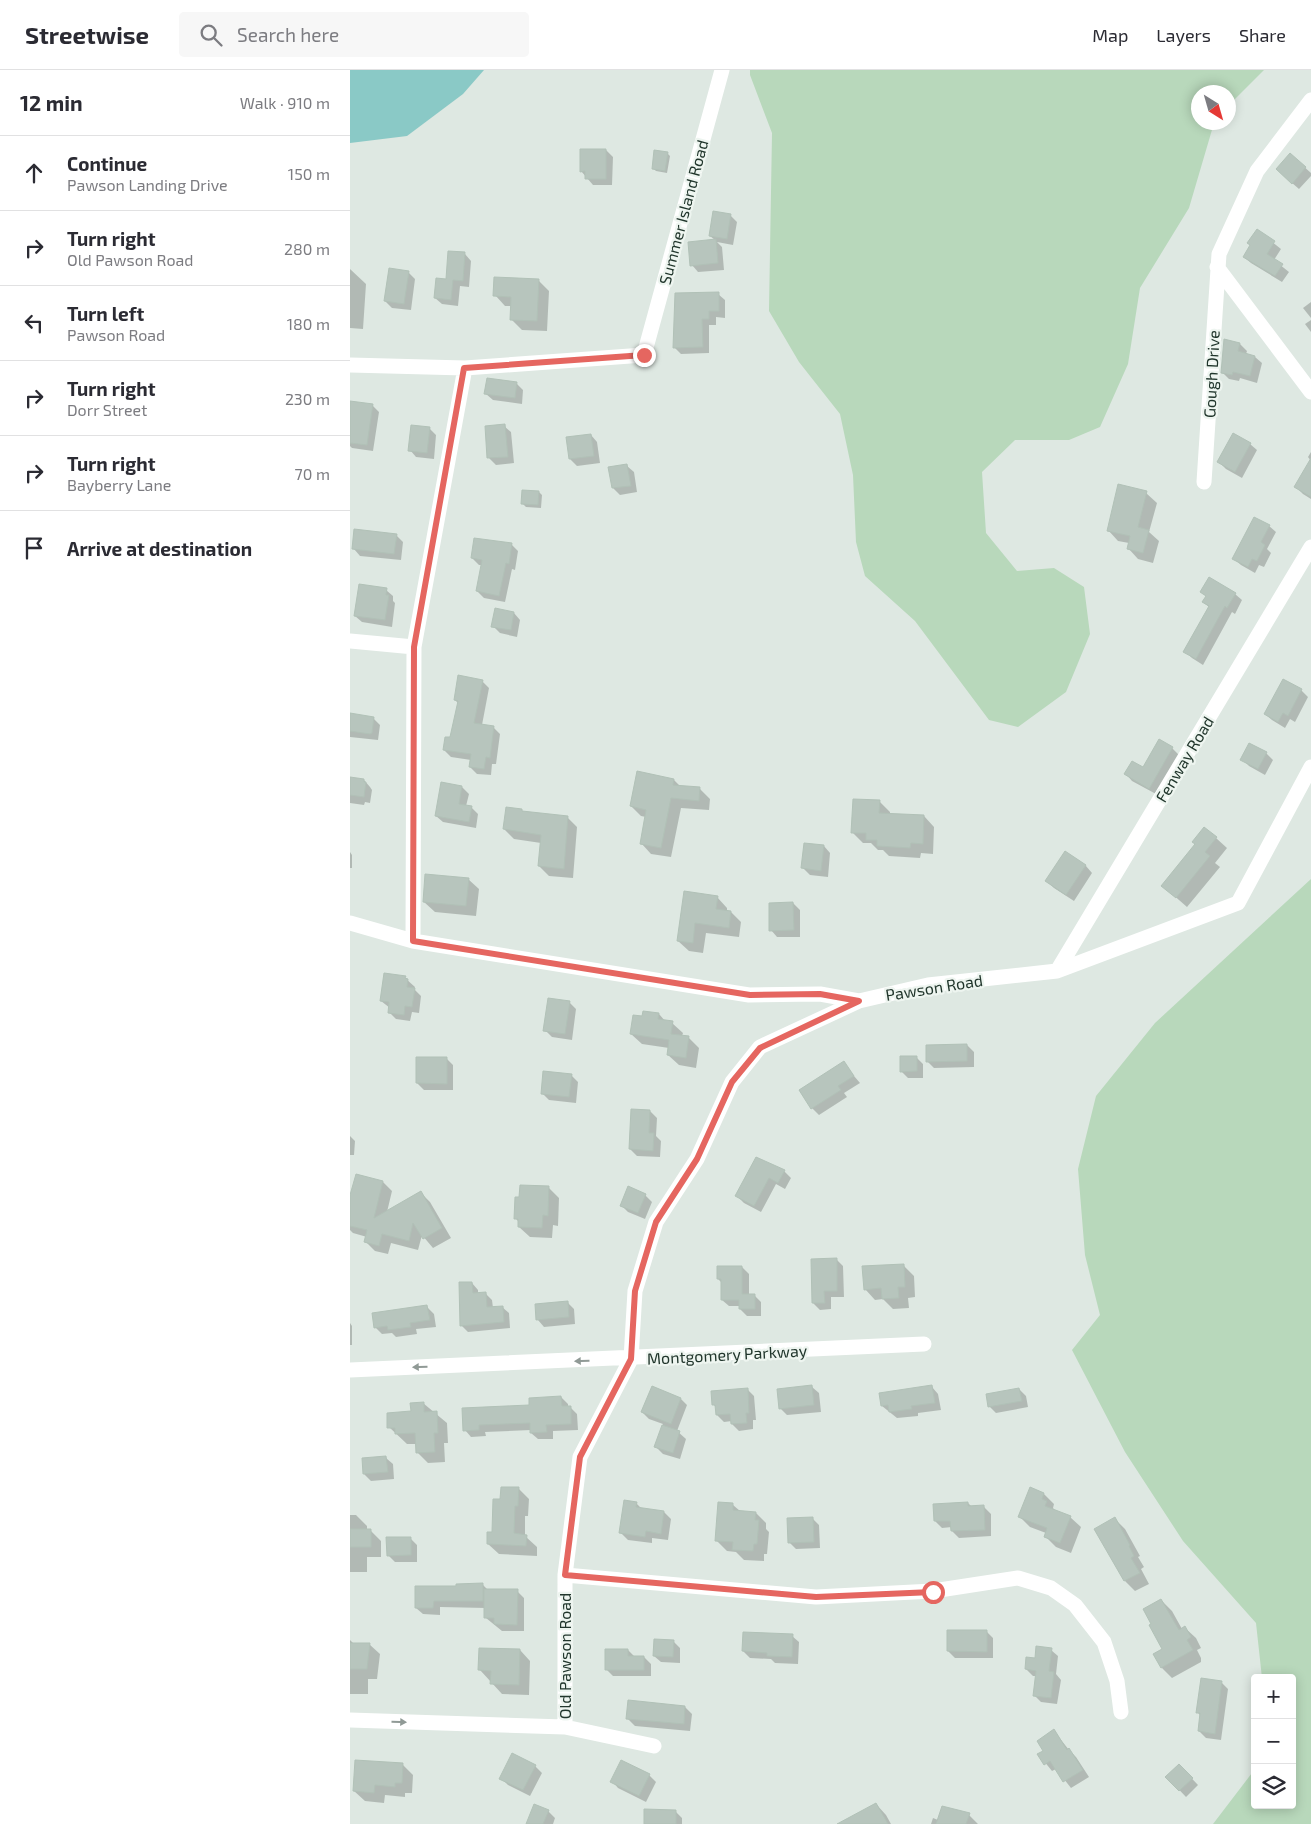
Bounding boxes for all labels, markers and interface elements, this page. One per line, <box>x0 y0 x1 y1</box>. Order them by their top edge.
search box <box>179 12 529 57</box>
text: Streetwise <box>25 20 149 49</box>
icon: search <box>197 21 225 49</box>
text: Search here <box>237 23 339 46</box>
text: Map <box>1092 24 1128 46</box>
text: Layers <box>1156 24 1211 46</box>
text: Share <box>1239 24 1286 46</box>
north arrow <box>1191 85 1236 130</box>
text: 12 min <box>20 90 83 115</box>
text: Walk · 910 m <box>240 93 330 112</box>
street label: Summer Island Road <box>655 138 711 286</box>
text: Continue <box>67 152 147 175</box>
icon: ahead <box>20 159 48 187</box>
text: 150 m <box>288 164 330 183</box>
text: Pawson Landing Drive <box>67 175 228 194</box>
text: Turn right <box>67 227 155 250</box>
icon: right <box>20 234 48 262</box>
text: 280 m <box>284 239 330 258</box>
text: Old Pawson Road <box>67 250 193 269</box>
text: Turn left <box>67 302 144 325</box>
icon: left <box>20 309 48 337</box>
text: 180 m <box>287 314 330 333</box>
text: Pawson Road <box>67 325 165 344</box>
street label: Gough Drive <box>1199 330 1223 418</box>
route end <box>633 344 656 367</box>
text: Turn right <box>67 377 155 400</box>
icon: right <box>20 384 48 412</box>
text: 230 m <box>285 389 330 408</box>
text: Dorr Street <box>67 400 147 419</box>
text: Turn right <box>67 452 155 475</box>
icon: right <box>20 459 48 487</box>
text: 70 m <box>295 464 330 483</box>
text: Bayberry Lane <box>67 475 171 494</box>
icon: arrive <box>20 534 48 562</box>
text: Arrive at destination <box>67 537 252 560</box>
street label: Fenway Road <box>1151 713 1217 805</box>
street label: Pawson Road <box>884 970 984 1004</box>
street label: Montgomery Parkway <box>646 1340 808 1368</box>
one-way arrow <box>574 1357 590 1365</box>
one-way arrow <box>412 1363 428 1371</box>
route start <box>922 1581 945 1604</box>
street label: Old Pawson Road <box>555 1593 574 1719</box>
map controls <box>1251 1674 1296 1809</box>
button: + <box>1251 1674 1296 1719</box>
one-way arrow <box>391 1718 407 1726</box>
button: − <box>1251 1719 1296 1764</box>
button: layers <box>1251 1764 1296 1809</box>

